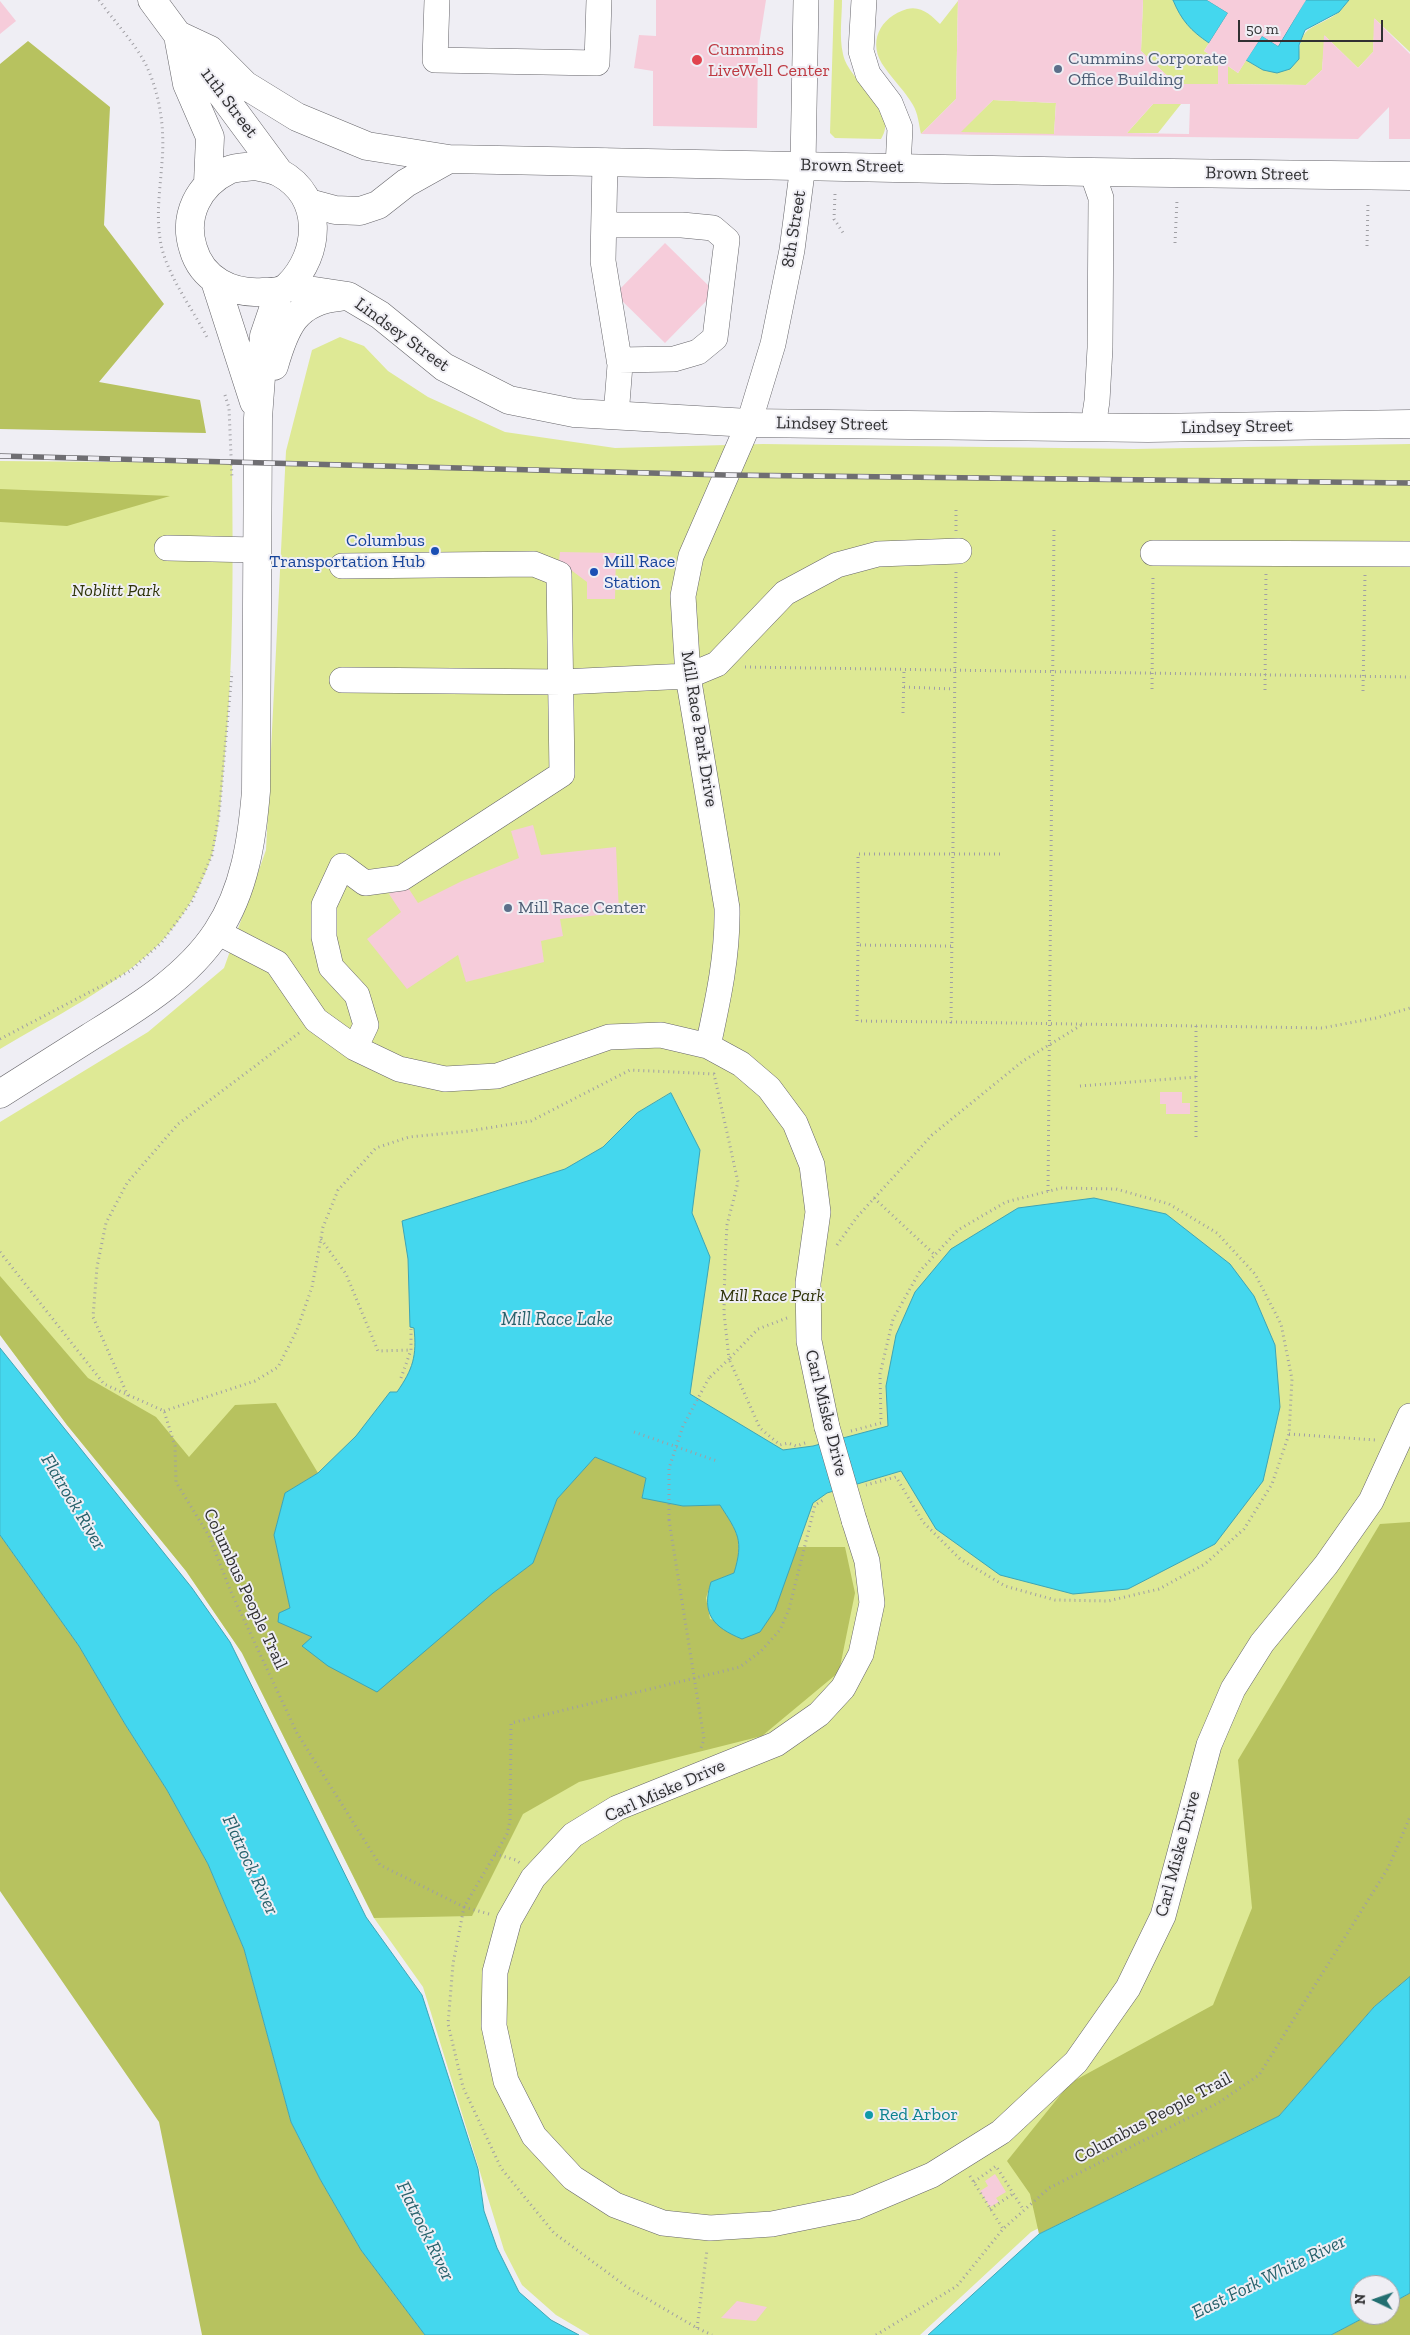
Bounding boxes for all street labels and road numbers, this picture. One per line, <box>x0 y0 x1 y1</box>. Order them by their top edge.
street label: 11th Street <box>196 64 262 142</box>
street label: Brown Street <box>800 154 904 178</box>
street label: Brown Street <box>1205 162 1309 186</box>
street label: 8th Street <box>777 189 811 269</box>
street label: Lindsey Street <box>350 293 454 377</box>
street label: Lindsey Street <box>776 412 888 436</box>
street label: Lindsey Street <box>1181 415 1293 439</box>
street label: Mill Race Park Drive <box>676 650 722 808</box>
street label: Carl Miske Drive <box>800 1348 852 1478</box>
street label: Columbus People Trail <box>198 1505 292 1673</box>
street label: Carl Miske Drive <box>601 1755 729 1827</box>
street label: Carl Miske Drive <box>1151 1789 1205 1919</box>
street label: Columbus People Trail <box>1071 2067 1235 2169</box>

